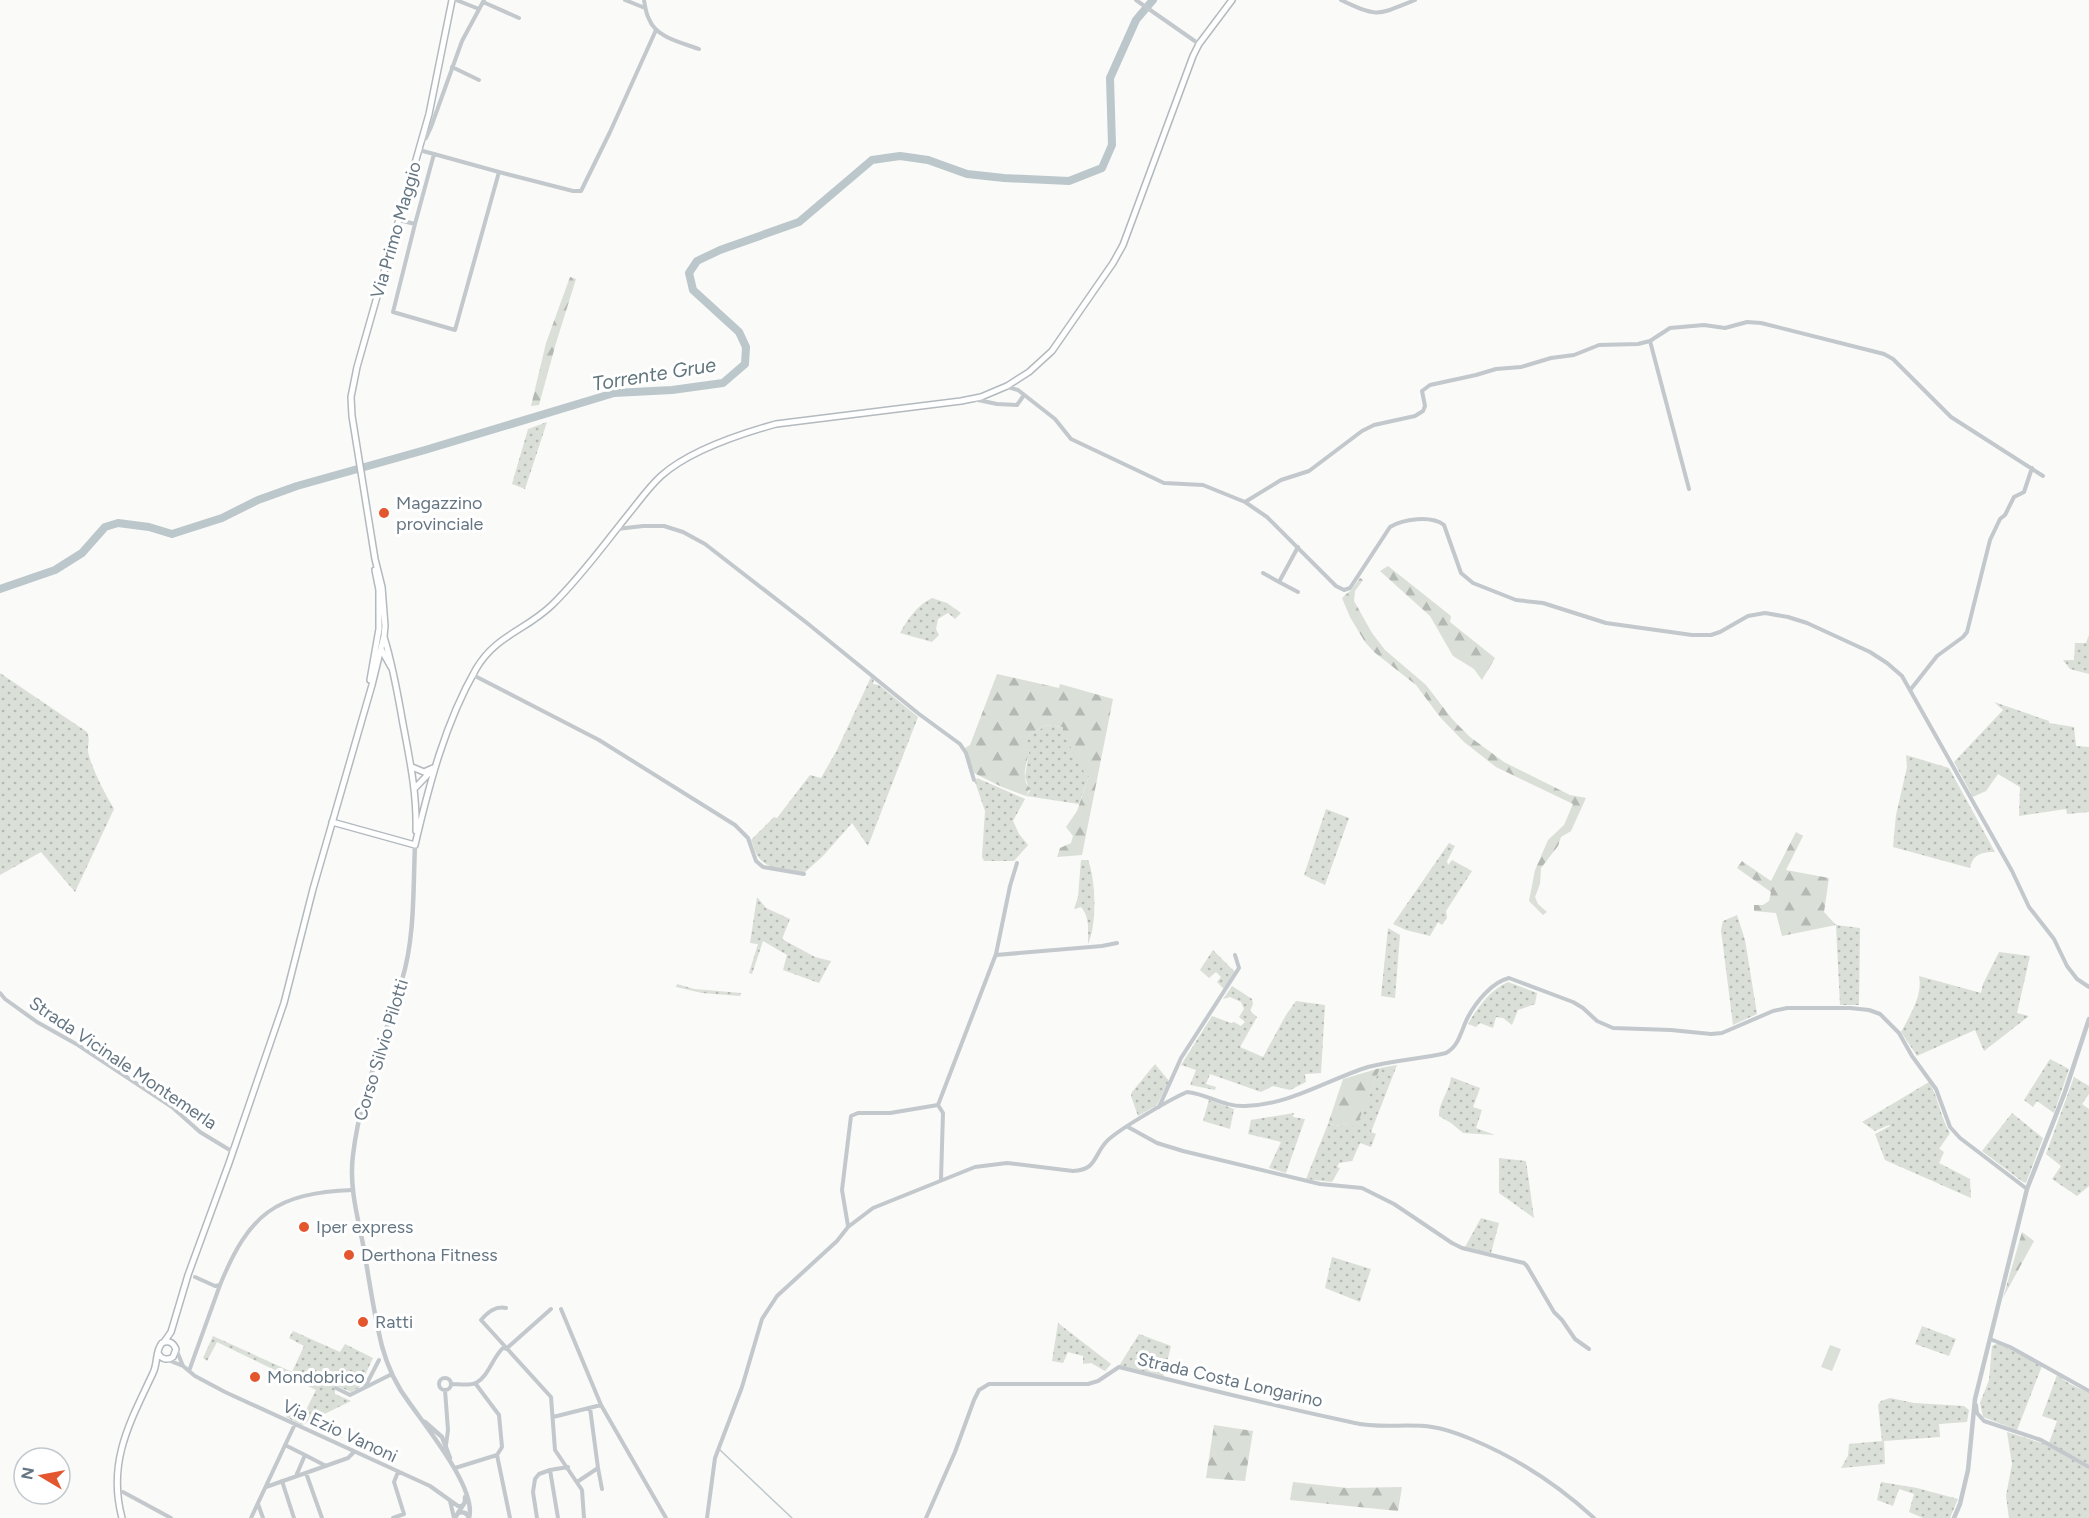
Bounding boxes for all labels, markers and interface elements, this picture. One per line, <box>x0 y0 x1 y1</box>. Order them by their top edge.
street label: Via Primo Maggio <box>366 159 426 301</box>
water label: Torrente Grue <box>590 352 718 396</box>
place label: Magazzino provinciale <box>396 492 484 535</box>
marker: Magazzino provinciale <box>377 506 391 520</box>
street label: Corso Silvio Pilotti <box>349 976 413 1124</box>
street label: Strada Vicinale Montemerla <box>25 992 221 1134</box>
place label: Iper express <box>316 1216 413 1238</box>
marker: Iper express <box>297 1220 311 1234</box>
place label: Derthona Fitness <box>361 1244 498 1266</box>
marker: Derthona Fitness <box>342 1248 356 1262</box>
place label: Ratti <box>375 1311 413 1333</box>
marker: Ratti <box>356 1315 370 1329</box>
street label: Strada Costa Longarino <box>1135 1348 1325 1412</box>
place label: Mondobrico <box>267 1366 365 1388</box>
marker: Mondobrico <box>248 1370 262 1384</box>
street label: Via Ezio Vanoni <box>279 1395 401 1467</box>
north arrow <box>12 1446 72 1506</box>
text: N <box>17 1466 38 1481</box>

